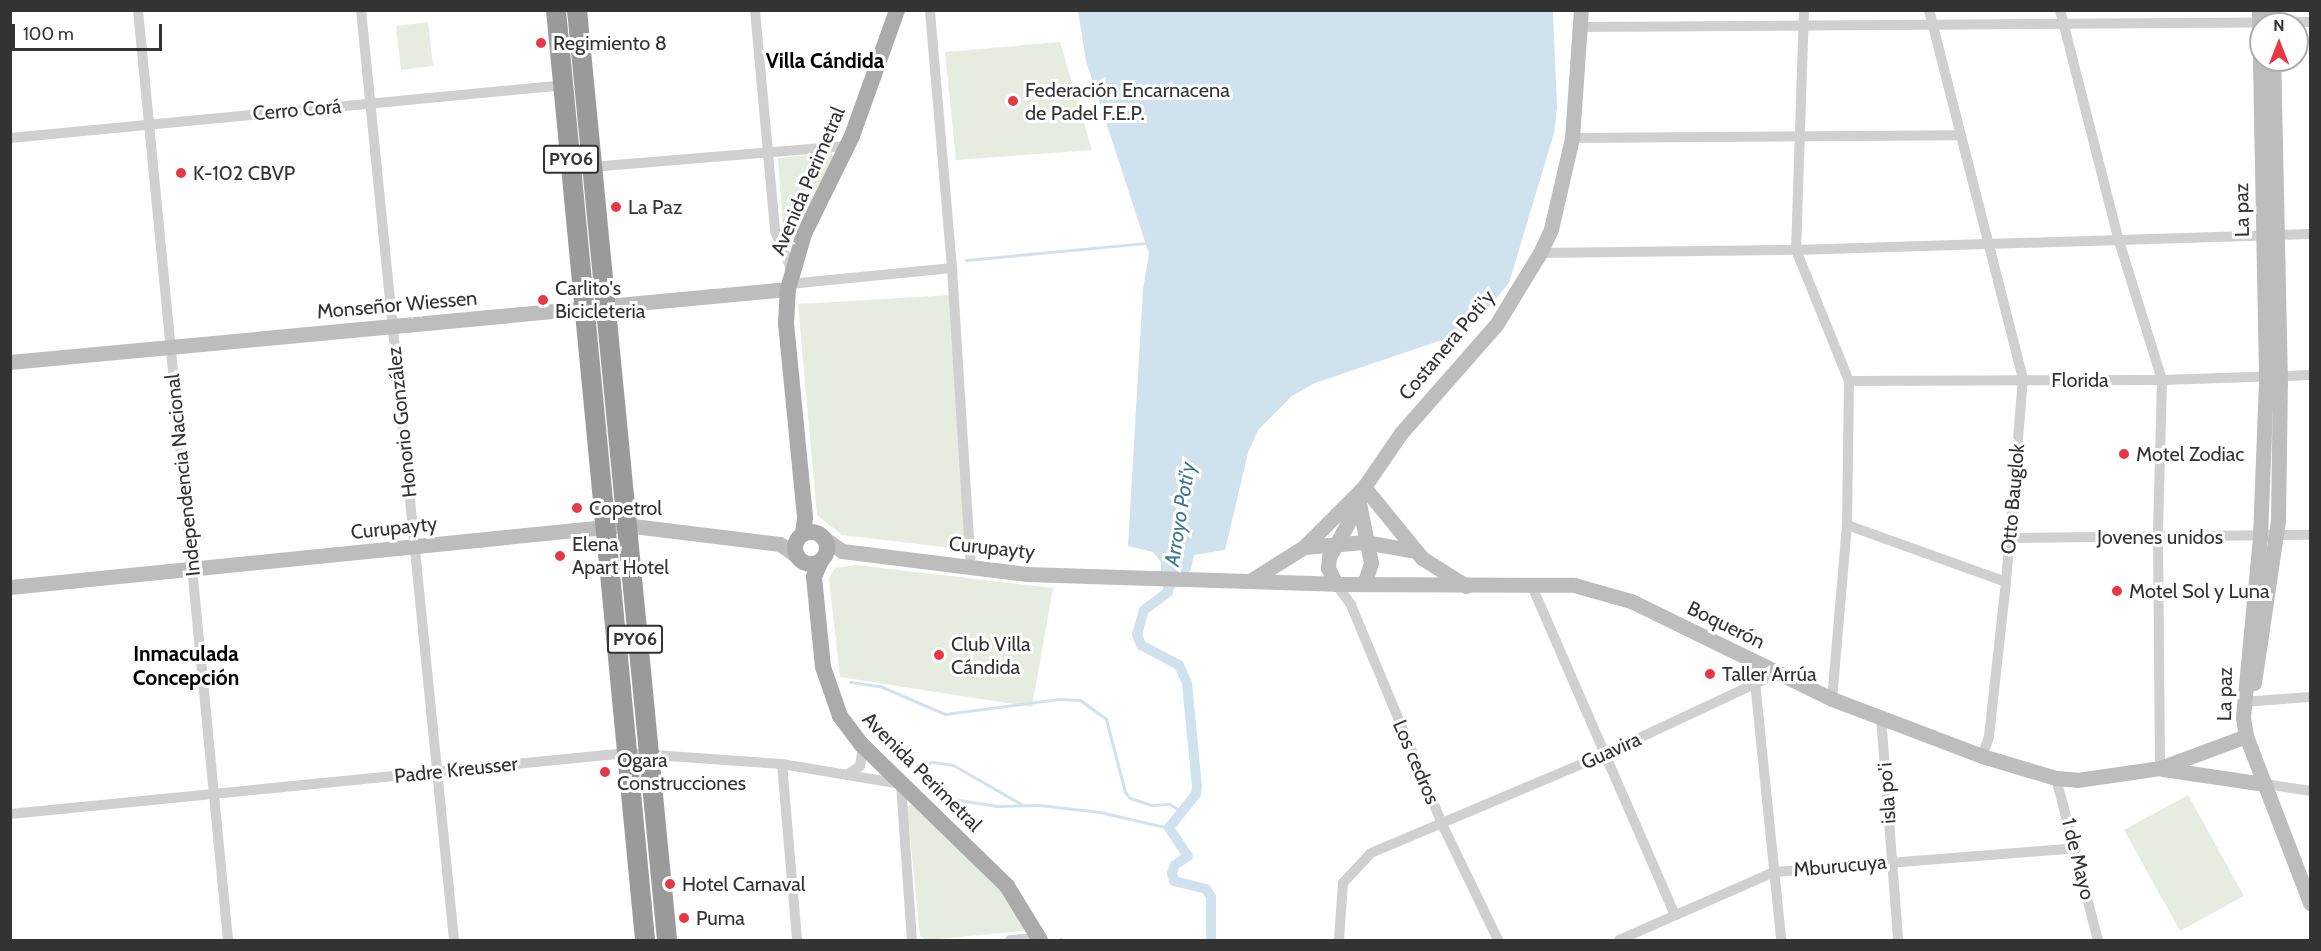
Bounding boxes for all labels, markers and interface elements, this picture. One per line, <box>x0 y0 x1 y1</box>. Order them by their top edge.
scale bar <box>15 12 165 50</box>
north arrow <box>2249 12 2309 72</box>
text: N <box>2273 16 2285 35</box>
text: 100 m <box>23 23 74 45</box>
place label: Regimiento 8 <box>553 31 667 55</box>
marker: Regimiento 8 <box>534 36 548 50</box>
district label: Villa Cándida <box>766 48 884 74</box>
place label: Federación Encarnacena de Padel F.E.P. <box>1025 78 1230 125</box>
street label: Cerro Corá <box>252 94 342 126</box>
marker: Federación Encarnacena de Padel F.E.P. <box>1006 94 1020 108</box>
street label: Avenida Perimetral <box>766 103 850 259</box>
road number: PY06 <box>542 144 600 174</box>
place label: K-102 CBVP <box>193 161 295 185</box>
marker: K-102 CBVP <box>174 166 188 180</box>
street label: La paz <box>2230 183 2254 237</box>
place label: La Paz <box>628 195 682 219</box>
marker: La Paz <box>609 200 623 214</box>
place label: Carlito's Bicicleteria <box>555 276 645 323</box>
street label: Costanera Poti'y <box>1394 285 1500 405</box>
street label: Monseñor Wiessen <box>316 286 478 324</box>
marker: Carlito's Bicicleteria <box>536 293 550 307</box>
street label: Honorio González <box>382 345 422 499</box>
street label: Florida <box>2051 368 2109 392</box>
street label: Independencia Nacional <box>160 373 206 577</box>
place label: Motel Zodiac <box>2136 442 2244 466</box>
street label: Otto Bauglok <box>1996 443 2030 555</box>
marker: Motel Zodiac <box>2117 447 2131 461</box>
water label: Arroyo Poti'y <box>1159 460 1201 568</box>
place label: Copetrol <box>589 496 662 520</box>
marker: Copetrol <box>570 501 584 515</box>
street label: Curupayty <box>350 512 438 544</box>
street label: Jovenes unidos <box>2097 525 2223 549</box>
place label: Elena Apart Hotel <box>572 532 669 579</box>
street label: Curupayty <box>948 532 1036 564</box>
marker: Elena Apart Hotel <box>553 549 567 563</box>
place label: Motel Sol y Luna <box>2129 579 2270 603</box>
marker: Motel Sol y Luna <box>2110 584 2124 598</box>
street label: Boquerón <box>1683 596 1769 654</box>
road number: PY06 <box>606 624 664 654</box>
place label: Club Villa Cándida <box>951 632 1030 679</box>
district label: Inmaculada Concepción <box>133 641 239 691</box>
marker: Club Villa Cándida <box>932 648 946 662</box>
place label: Taller Arrúa <box>1722 662 1816 686</box>
marker: Taller Arrúa <box>1703 667 1717 681</box>
street label: La paz <box>2213 667 2237 721</box>
street label: Avenida Perimetral <box>857 707 987 837</box>
street label: Los cedros <box>1388 716 1444 808</box>
street label: Guavira <box>1577 727 1645 775</box>
place label: Ogara Construcciones <box>617 748 746 795</box>
street label: Padre Kreusser <box>393 752 519 788</box>
street label: isla po'i <box>1873 762 1901 824</box>
marker: Ogara Construcciones <box>598 765 612 779</box>
street label: 1 de Mayo <box>2056 816 2100 902</box>
street label: Mburucuya <box>1792 850 1888 882</box>
place label: Hotel Carnaval <box>682 872 806 896</box>
marker: Hotel Carnaval <box>663 877 677 891</box>
place label: Puma <box>696 906 745 930</box>
marker: Puma <box>677 911 691 925</box>

